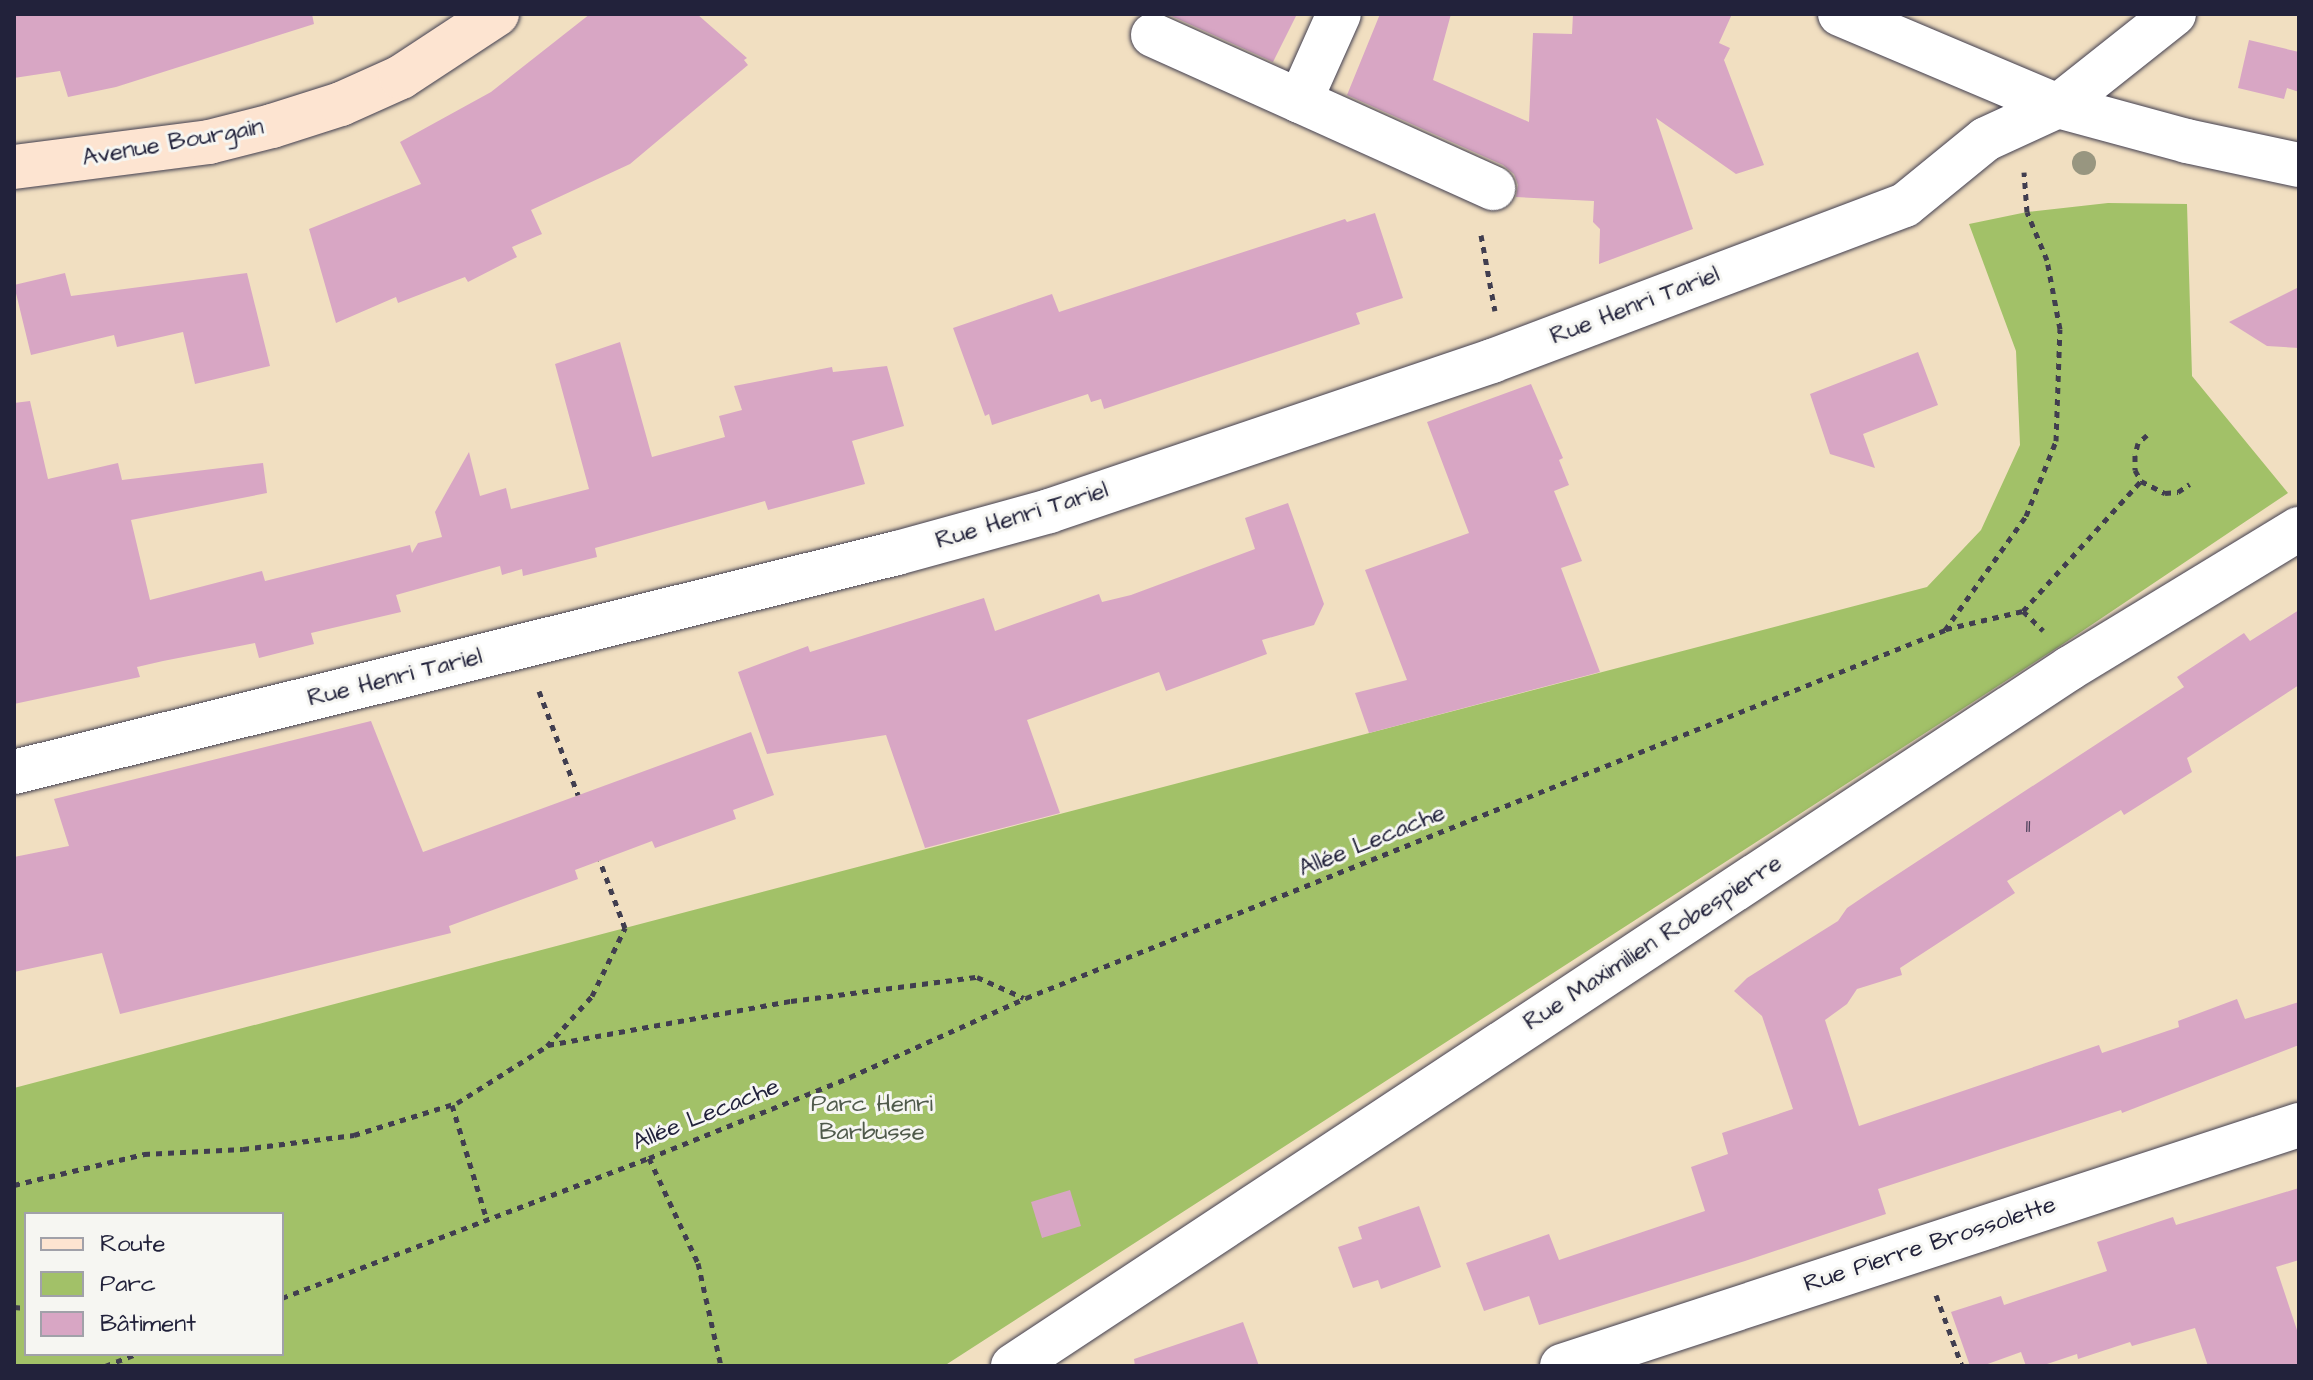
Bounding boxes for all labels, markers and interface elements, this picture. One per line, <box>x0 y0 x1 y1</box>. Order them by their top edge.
street label: Avenue Bourgain <box>80 113 266 173</box>
street label: Rue Henri Tariel <box>1546 261 1724 351</box>
street label: Rue Henri Tariel <box>932 476 1112 556</box>
street label: Rue Henri Tariel <box>305 642 485 714</box>
street label: Allée Lecache <box>1294 799 1450 883</box>
house number: 11 <box>2025 814 2031 838</box>
street label: Rue Maximilien Robespierre <box>1519 849 1787 1037</box>
street label: Allée Lecache <box>628 1073 784 1157</box>
park label: Parc Henri Barbusse <box>811 1091 933 1147</box>
street label: Rue Pierre Brossolette <box>1800 1191 2060 1299</box>
legend <box>24 1212 284 1356</box>
text: Route <box>100 1227 165 1261</box>
text: Parc <box>100 1267 156 1301</box>
text: Bâtiment <box>100 1307 196 1341</box>

